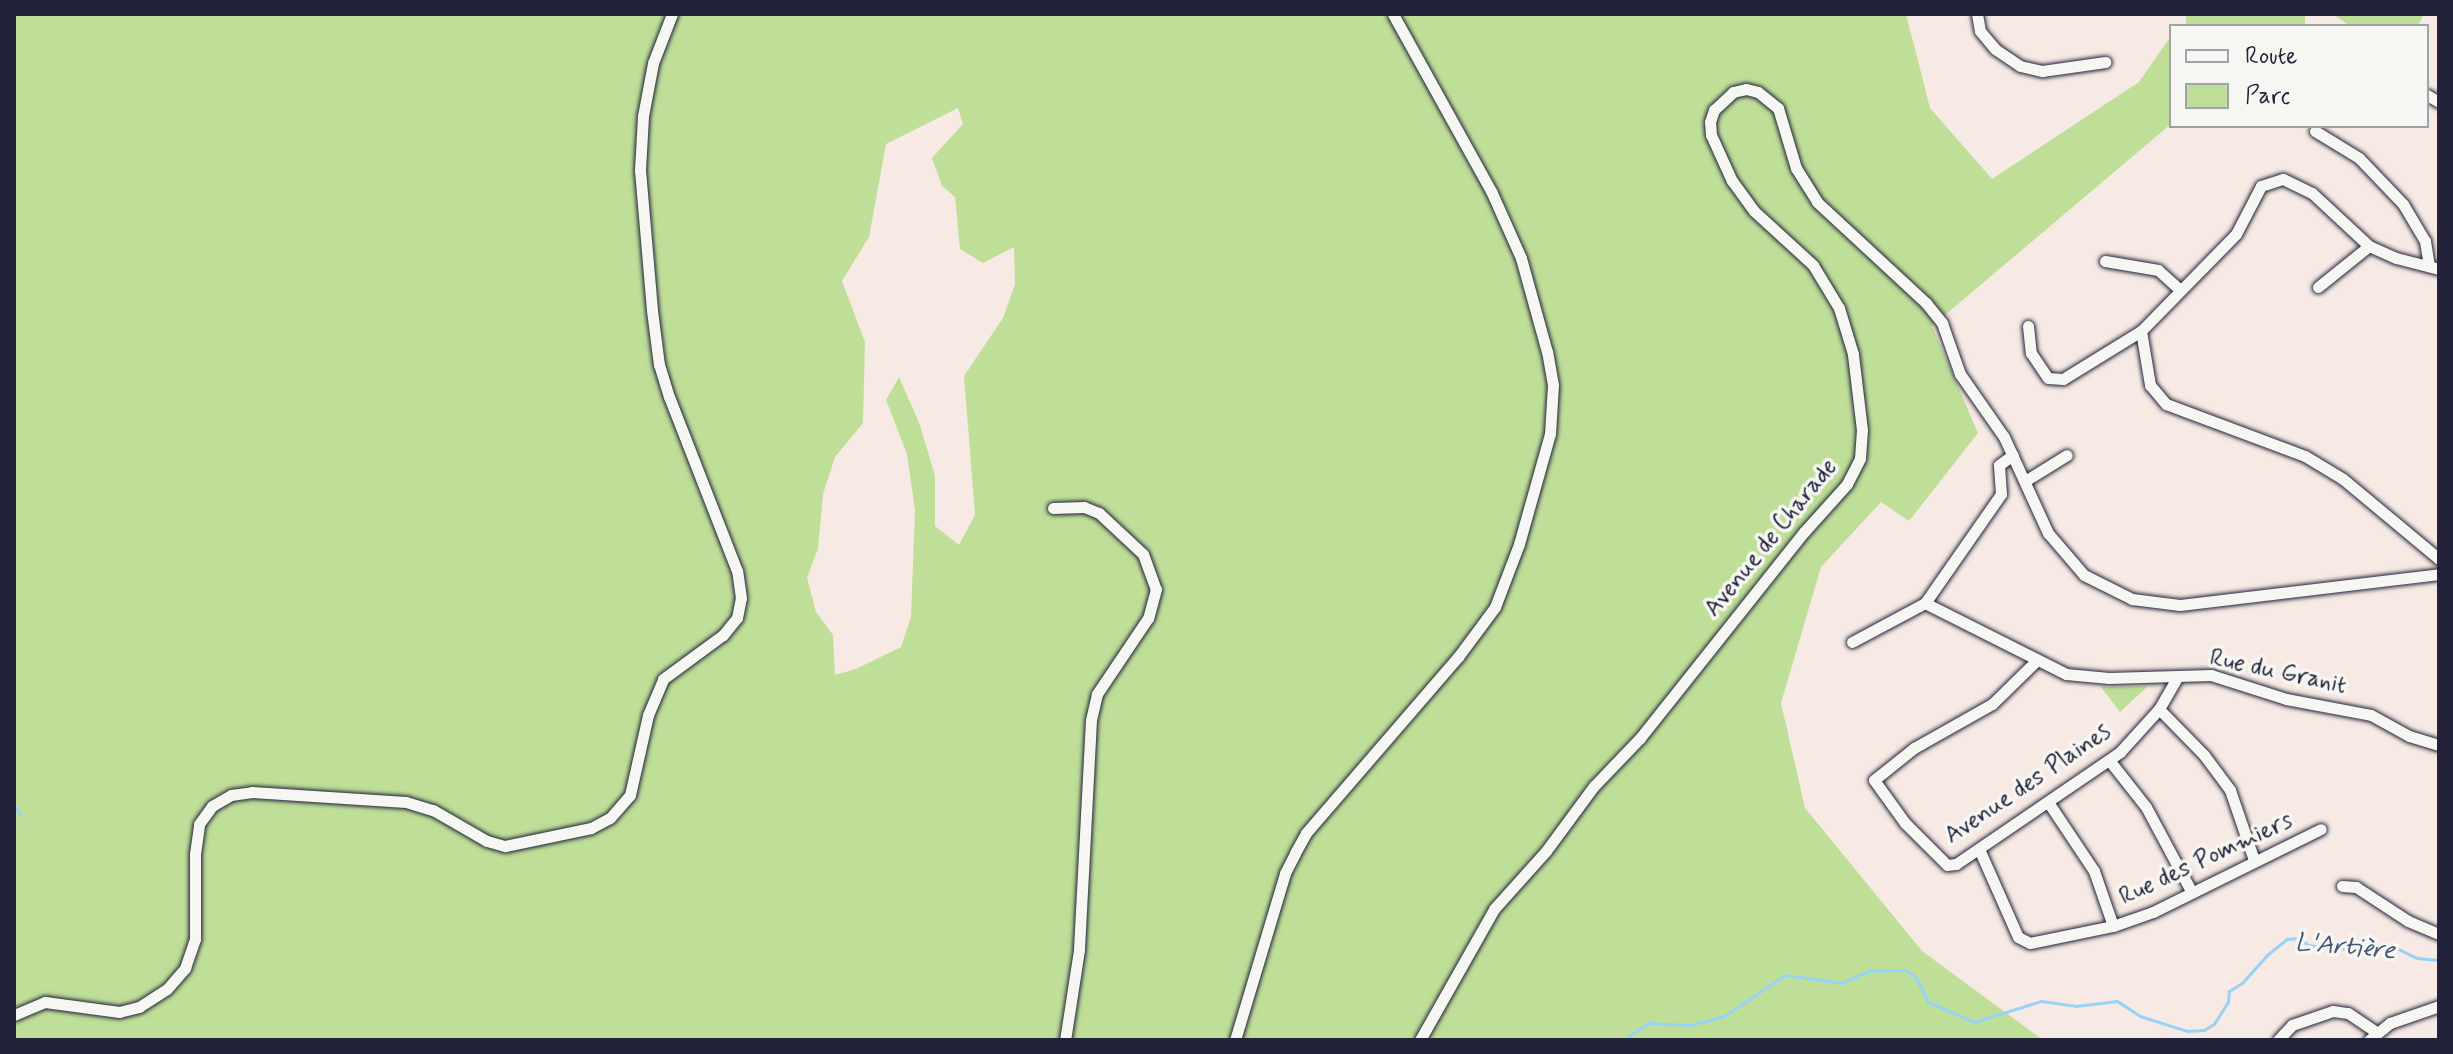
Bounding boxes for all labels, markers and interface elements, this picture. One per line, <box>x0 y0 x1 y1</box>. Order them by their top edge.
legend <box>2169 24 2429 128</box>
text: Route <box>2245 41 2297 72</box>
text: Parc <box>2245 81 2290 112</box>
street label: Avenue de Charade <box>1698 452 1844 624</box>
street label: Rue du Granit <box>2203 643 2353 701</box>
street label: Avenue des Plaines <box>1937 716 2119 852</box>
street label: Rue des Pommiers <box>2114 806 2298 912</box>
water label: L'Artière <box>2293 928 2397 968</box>

